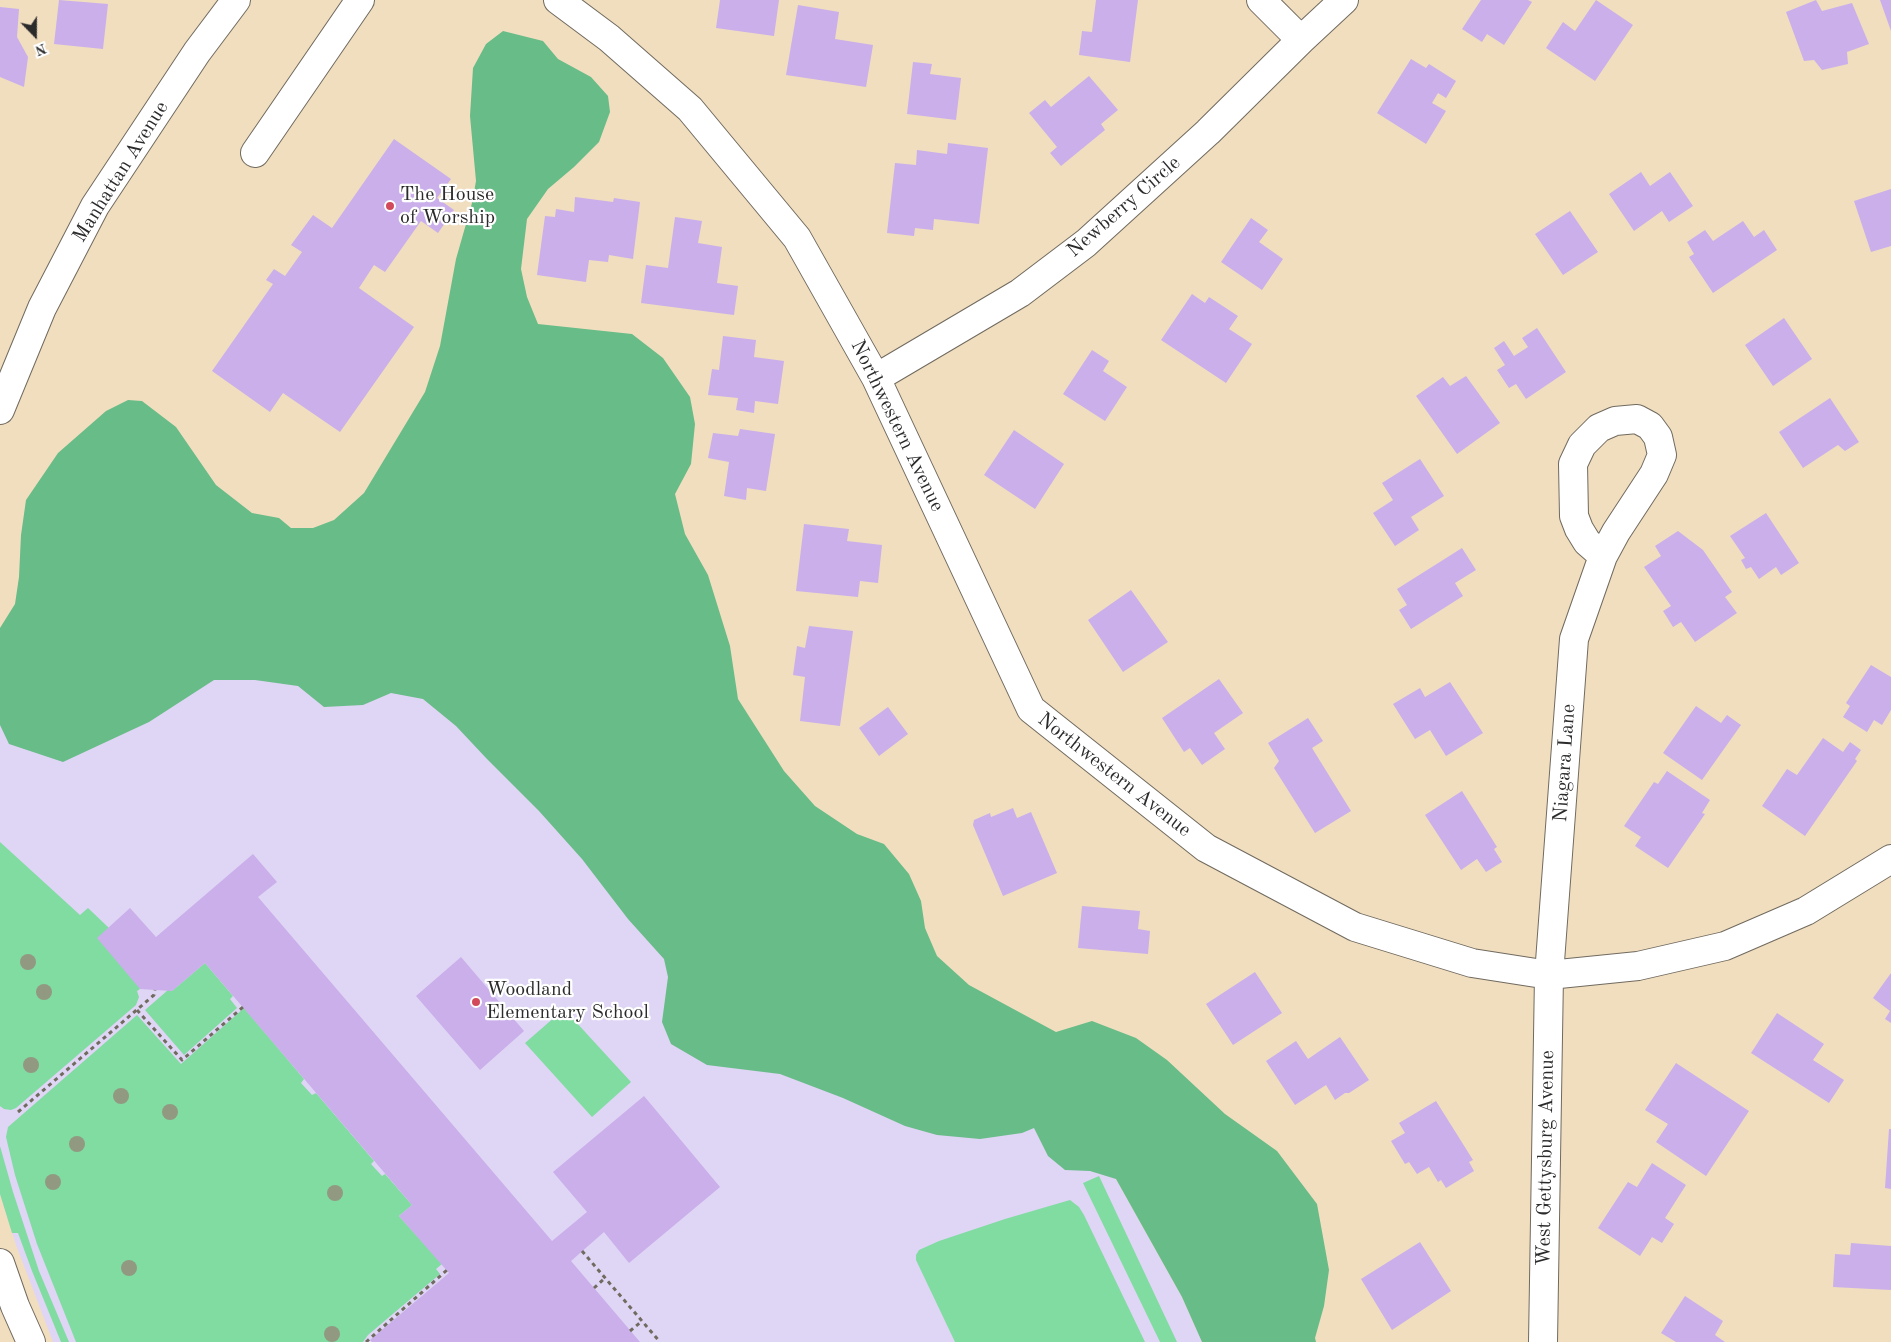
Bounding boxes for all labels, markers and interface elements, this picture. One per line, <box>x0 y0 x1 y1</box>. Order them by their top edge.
north arrow <box>10 10 60 60</box>
text: N <box>33 40 48 57</box>
street label: Manhattan Avenue <box>68 97 174 247</box>
street label: Newberry Circle <box>1062 151 1186 263</box>
place label: The House of Worship <box>400 183 495 230</box>
marker: The House of Worship <box>384 200 396 212</box>
street label: Northwestern Avenue <box>845 336 949 516</box>
street label: Niagara Lane <box>1549 703 1581 823</box>
street label: Northwestern Avenue <box>1032 708 1196 842</box>
place label: Woodland Elementary School <box>486 978 649 1025</box>
marker: Woodland Elementary School <box>470 996 482 1008</box>
street label: West Gettysburg Avenue <box>1532 1050 1560 1266</box>

